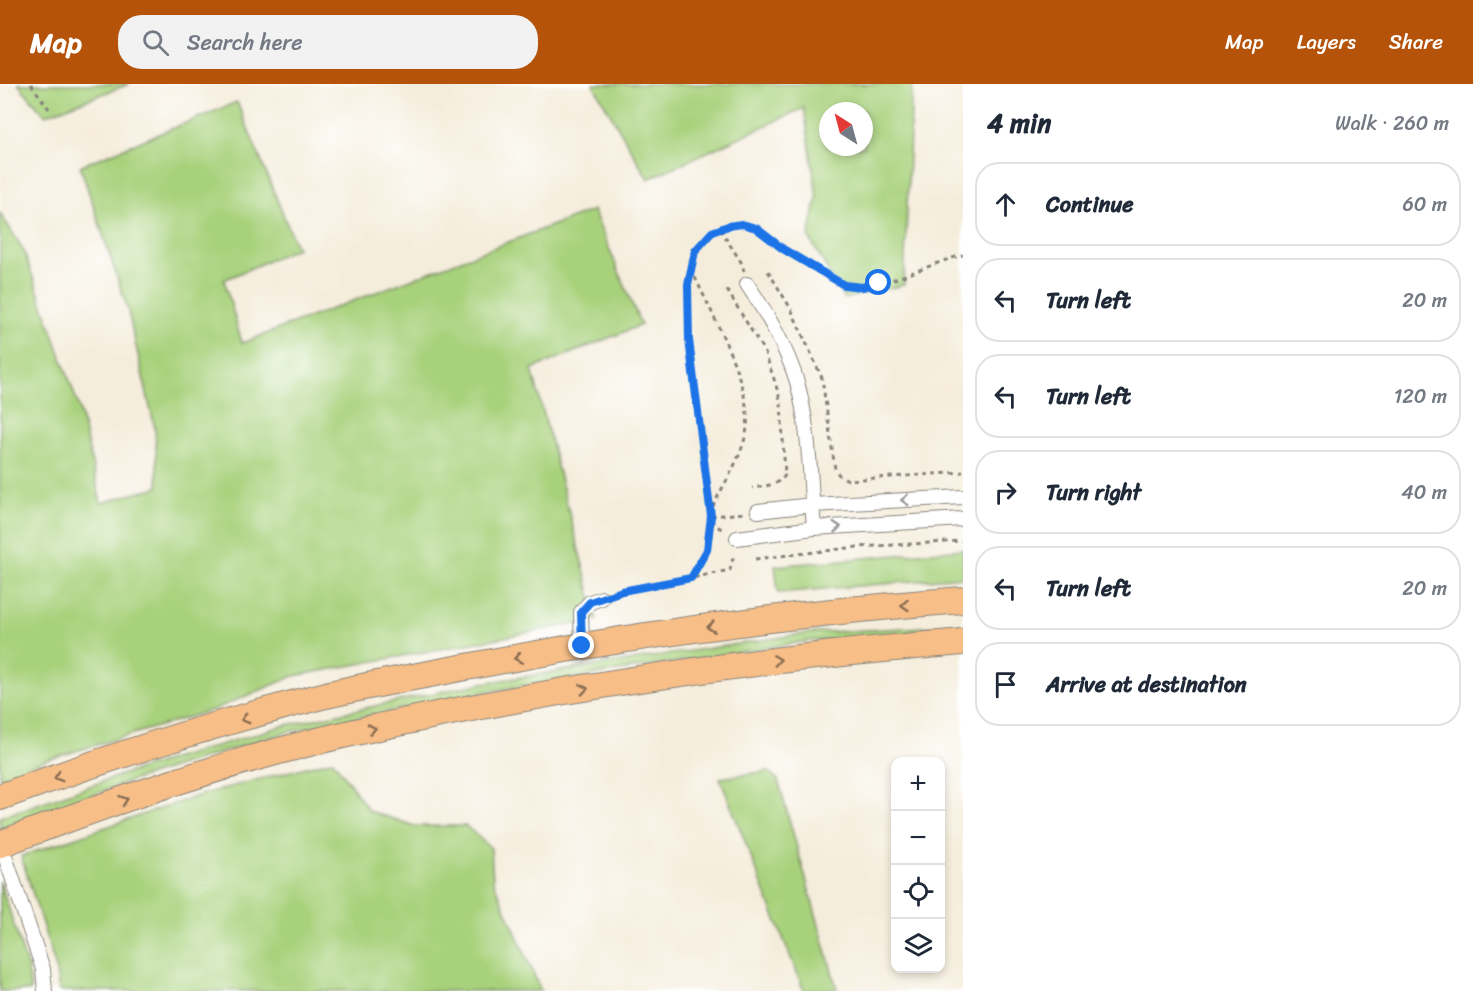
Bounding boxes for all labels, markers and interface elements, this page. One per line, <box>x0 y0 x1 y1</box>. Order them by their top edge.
search box <box>118 15 538 69</box>
text: Map <box>30 18 82 67</box>
text: Search here <box>187 23 303 62</box>
text: Map <box>1225 23 1264 61</box>
text: Layers <box>1297 23 1356 61</box>
text: Share <box>1389 23 1443 61</box>
icon: search <box>139 26 172 59</box>
text: 4 min <box>987 100 1051 146</box>
north arrow <box>819 102 873 156</box>
text: Walk · 260 m <box>1335 106 1449 141</box>
text: Continue <box>1046 185 1134 224</box>
text: 60 m <box>1402 187 1447 222</box>
icon: ahead <box>989 188 1022 221</box>
route start <box>865 269 891 295</box>
text: Turn left <box>1046 281 1131 320</box>
text: 20 m <box>1402 283 1447 318</box>
icon: left <box>989 284 1022 317</box>
text: Turn left <box>1046 377 1131 416</box>
text: 120 m <box>1394 379 1447 414</box>
icon: left <box>989 380 1022 413</box>
text: Turn right <box>1046 473 1141 512</box>
text: 40 m <box>1401 475 1447 510</box>
icon: right <box>989 476 1022 509</box>
one-way arrow <box>900 494 909 507</box>
one-way arrow <box>833 520 842 533</box>
text: Turn left <box>1046 569 1131 608</box>
text: 20 m <box>1402 571 1447 606</box>
icon: left <box>989 572 1022 605</box>
one-way arrow <box>900 598 909 611</box>
one-way arrow <box>706 620 716 633</box>
route end <box>568 632 594 658</box>
one-way arrow <box>514 651 523 663</box>
one-way arrow <box>772 655 781 667</box>
text: Arrive at destination <box>1046 665 1247 704</box>
icon: arrive <box>989 668 1022 701</box>
one-way arrow <box>579 683 588 695</box>
one-way arrow <box>240 712 251 724</box>
one-way arrow <box>366 723 376 736</box>
map controls <box>891 757 945 973</box>
button: + <box>891 757 945 811</box>
one-way arrow <box>54 769 64 782</box>
one-way arrow <box>118 795 129 807</box>
button: − <box>891 811 945 865</box>
button: locate <box>891 865 945 919</box>
button: layers <box>891 919 945 973</box>

